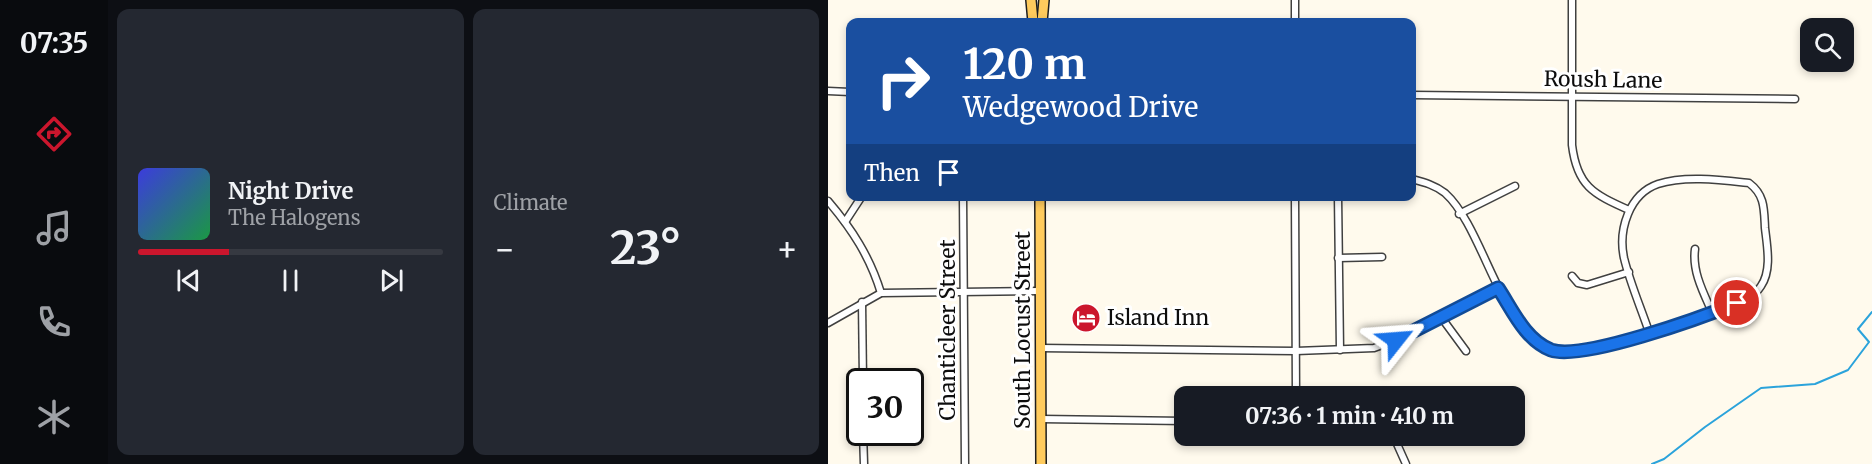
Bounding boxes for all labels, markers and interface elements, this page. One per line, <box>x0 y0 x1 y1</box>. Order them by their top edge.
map controls <box>1800 18 1854 72</box>
button: search <box>1800 18 1854 72</box>
text: 07:35 <box>20 26 88 60</box>
text: 120 m <box>963 38 1086 90</box>
icon: right <box>864 42 942 120</box>
street label: Roush Lane <box>1544 65 1662 94</box>
text: Wedgewood Drive <box>963 90 1198 124</box>
icon: directions <box>33 113 75 155</box>
icon: arrive <box>932 156 965 189</box>
text: Then <box>864 159 920 187</box>
text: Night Drive <box>228 177 353 205</box>
text: Climate <box>494 190 568 215</box>
text: The Halogens <box>228 205 360 230</box>
icon: music <box>33 207 75 249</box>
text: 23° <box>610 220 681 276</box>
text: − <box>494 229 516 270</box>
text: + <box>776 229 798 270</box>
street label: South Locust Street <box>1009 231 1036 429</box>
street label: Chanticleer Street <box>934 239 961 421</box>
icon: previous <box>172 264 205 297</box>
icon: pause <box>274 264 307 297</box>
icon: next <box>375 264 408 297</box>
pin <box>1711 277 1762 328</box>
icon: arrive <box>1720 286 1753 319</box>
icon: phone <box>33 301 75 343</box>
hotel icon: Island Inn <box>1070 302 1102 334</box>
place label: Island Inn <box>1107 304 1209 331</box>
position arrow <box>1364 308 1428 372</box>
speed limit sign: 30 <box>846 368 924 446</box>
icon: climate <box>33 396 75 438</box>
text: 07:36 · 1 min · 410 m <box>1245 402 1454 430</box>

